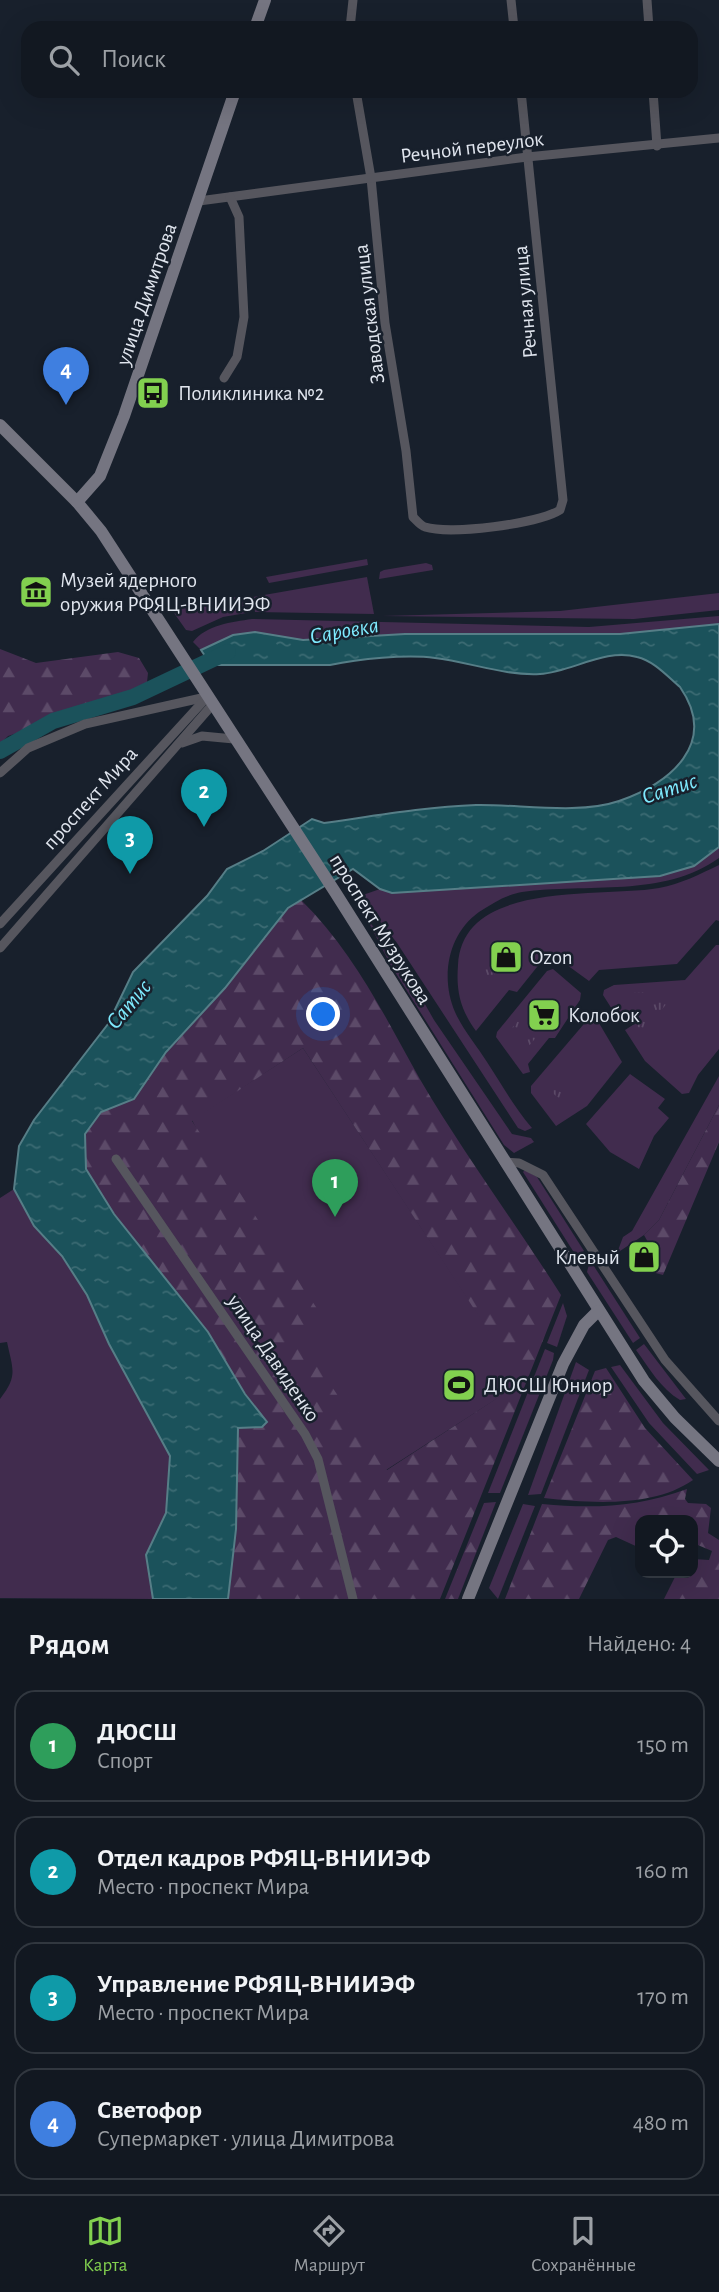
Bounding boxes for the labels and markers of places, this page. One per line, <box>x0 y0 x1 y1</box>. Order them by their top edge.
pin: 4 <box>43 347 89 405</box>
bus stop icon: Поликлиника №2 <box>134 374 172 412</box>
place label: Поликлиника №2 <box>178 383 324 404</box>
place label: Музей ядерного оружия РФЯЦ-ВНИИЭФ <box>60 570 270 615</box>
museum icon: Музей ядерного оружия РФЯЦ-ВНИИЭФ <box>17 573 55 611</box>
pin: 2 <box>181 769 227 827</box>
pin: 3 <box>107 816 153 874</box>
shop icon: Ozon <box>487 938 525 976</box>
place label: Ozon <box>530 947 573 968</box>
supermarket icon: Колобок <box>525 996 563 1034</box>
place label: Колобок <box>568 1005 640 1026</box>
pin: 1 <box>312 1159 358 1217</box>
shop icon: Клевый <box>625 1238 663 1276</box>
place label: Клевый <box>555 1247 620 1268</box>
sports icon: ДЮСШ Юниор <box>440 1366 478 1404</box>
place label: ДЮСШ Юниор <box>484 1375 612 1396</box>

